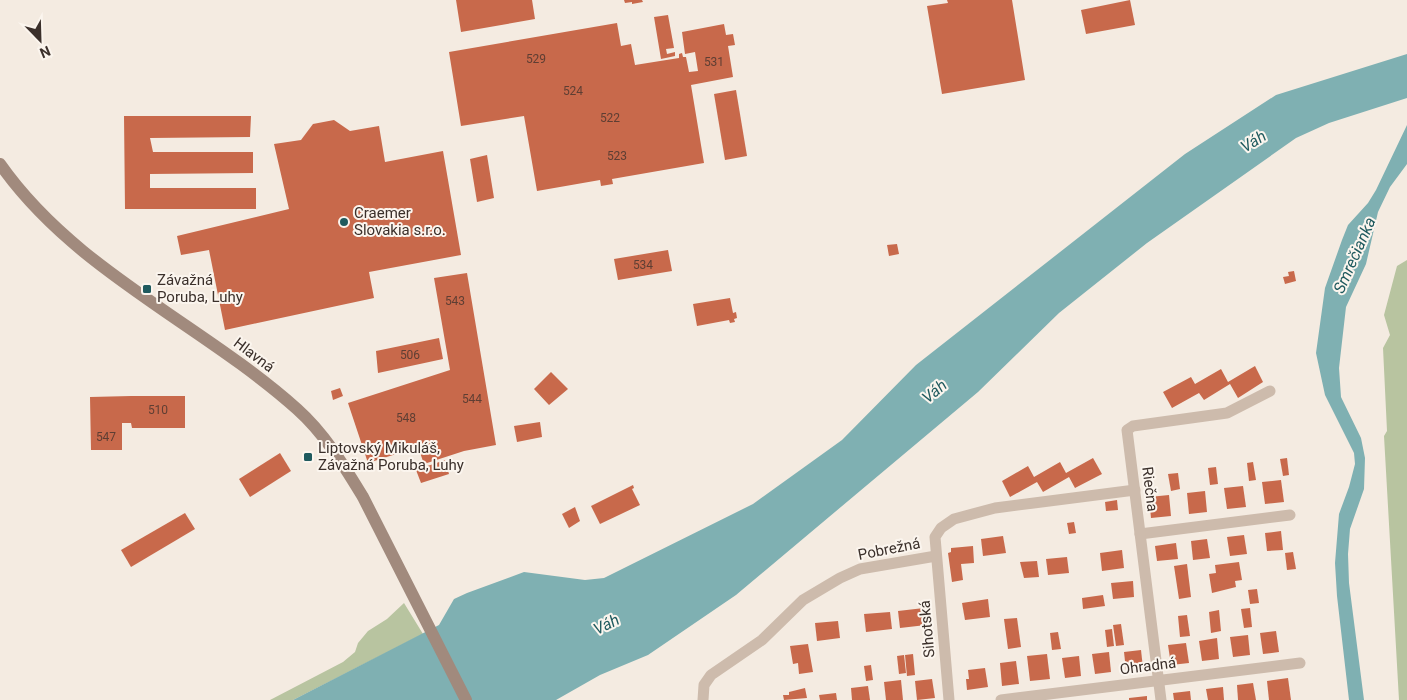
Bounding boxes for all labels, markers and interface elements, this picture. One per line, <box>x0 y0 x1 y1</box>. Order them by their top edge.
north arrow <box>15 15 65 65</box>
text: N <box>37 43 53 61</box>
house number: 529 <box>526 52 546 66</box>
house number: 531 <box>704 55 724 69</box>
house number: 524 <box>563 84 583 98</box>
house number: 522 <box>600 111 620 125</box>
water label: Váh <box>1237 126 1270 157</box>
house number: 523 <box>607 149 627 163</box>
place label: Craemer Slovakia s.r.o. <box>354 204 446 239</box>
water label: Smrečianka <box>1329 214 1380 296</box>
marker: Craemer Slovakia s.r.o. <box>338 216 350 228</box>
house number: 534 <box>633 258 653 272</box>
place label: Závažná Poruba, Luhy <box>157 271 243 306</box>
marker: Závažná Poruba, Luhy <box>141 283 153 295</box>
house number: 543 <box>445 294 465 308</box>
street label: Hlavná <box>230 334 278 376</box>
house number: 506 <box>400 348 420 362</box>
water label: Váh <box>918 376 951 407</box>
house number: 544 <box>462 392 482 406</box>
house number: 510 <box>148 403 168 417</box>
house number: 548 <box>396 411 416 425</box>
house number: 547 <box>96 430 116 444</box>
place label: Liptovský Mikuláš, Závažná Poruba, Luhy <box>318 439 464 474</box>
marker: Liptovský Mikuláš, Závažná Poruba, Luhy <box>302 451 314 463</box>
street label: Riečna <box>1138 466 1162 512</box>
street label: Pobrežná <box>856 534 922 564</box>
street label: Sihotská <box>916 599 938 659</box>
water label: Váh <box>590 610 622 639</box>
street label: Ohradná <box>1119 654 1177 678</box>

